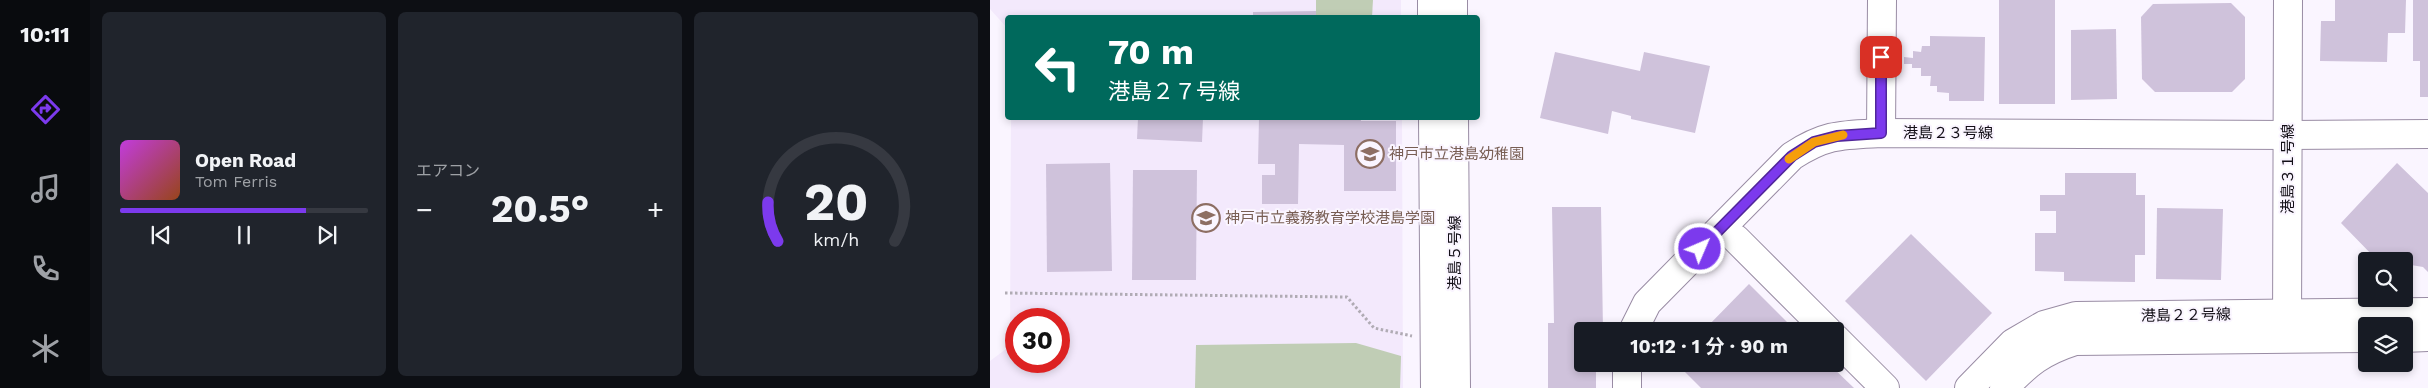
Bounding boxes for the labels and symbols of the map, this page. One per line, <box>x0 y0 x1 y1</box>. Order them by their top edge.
pin <box>1860 36 1902 78</box>
street label: 港島２３号線 <box>1903 124 1993 142</box>
street label: 港島３１号線 <box>2279 124 2297 214</box>
school or university icon: 神戸市立港島幼稚園 <box>1355 139 1385 169</box>
place label: 神戸市立港島幼稚園 <box>1389 145 1524 163</box>
school or university icon: 神戸市立義務教育学校港島学園 <box>1191 203 1221 233</box>
place label: 神戸市立義務教育学校港島学園 <box>1225 209 1435 227</box>
street label: 港島５号線 <box>1446 215 1464 291</box>
position arrow <box>1673 222 1725 274</box>
street label: 港島２２号線 <box>2141 305 2231 325</box>
speed limit sign: 30 <box>1005 308 1070 373</box>

